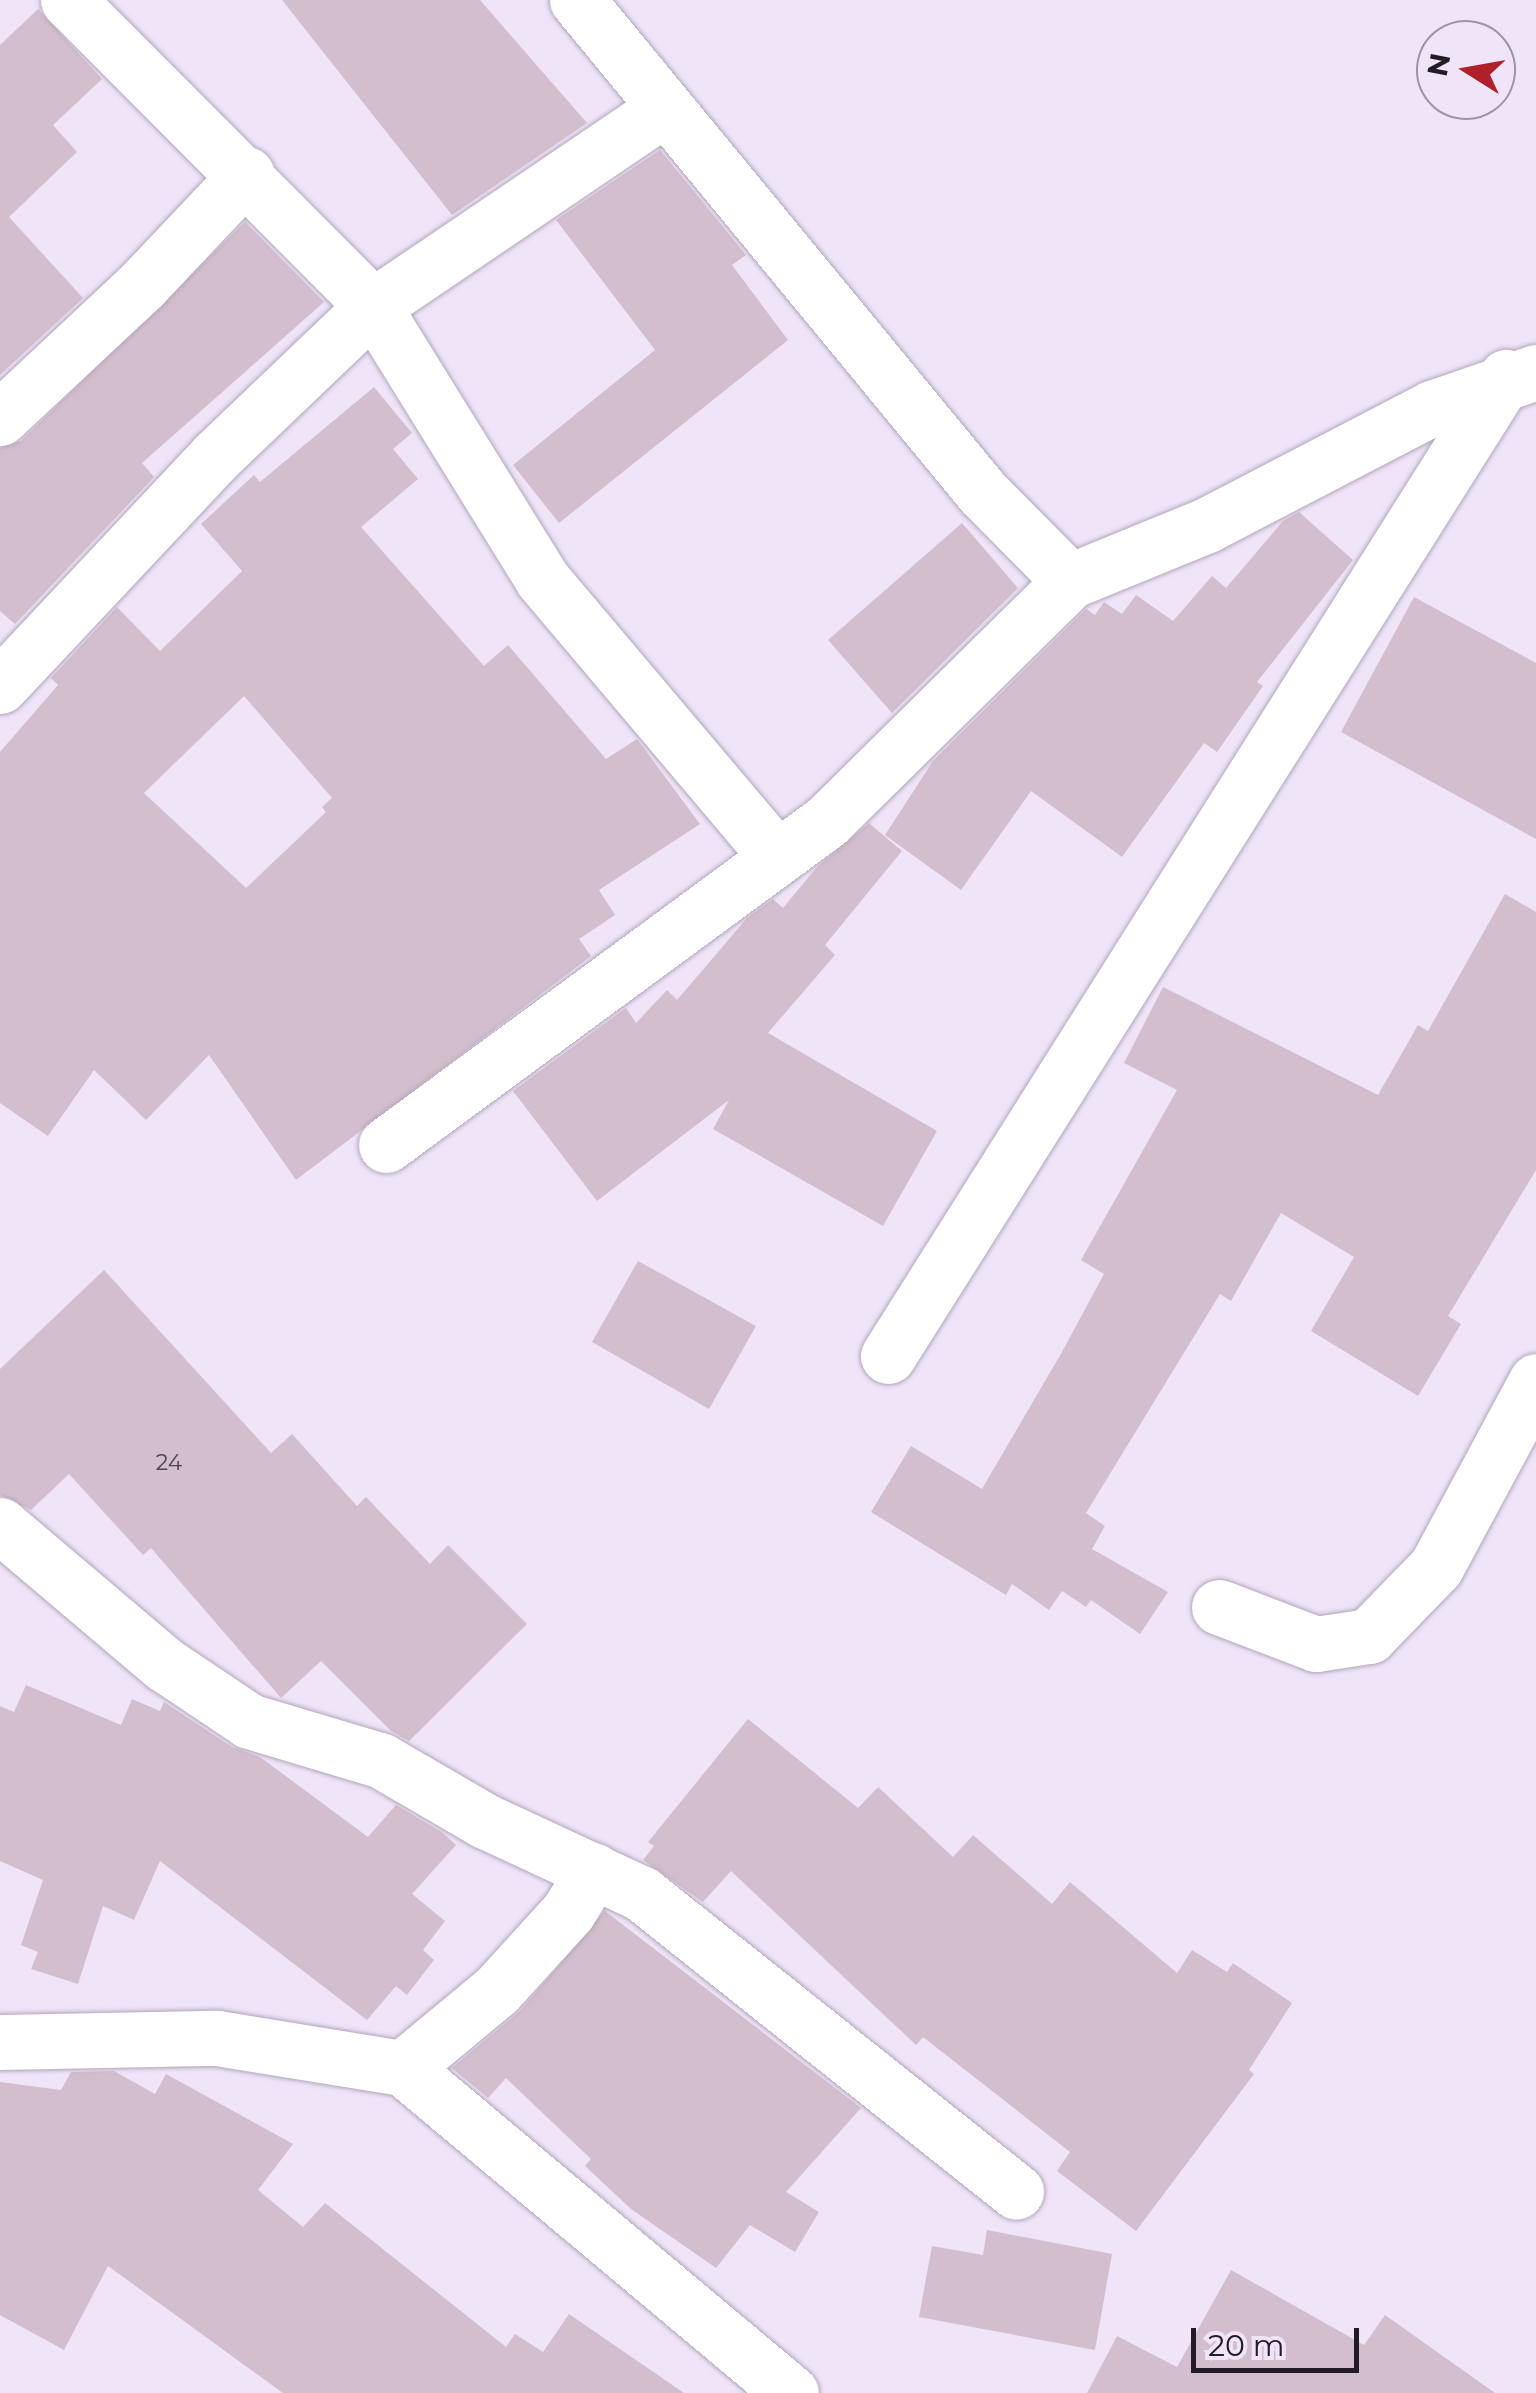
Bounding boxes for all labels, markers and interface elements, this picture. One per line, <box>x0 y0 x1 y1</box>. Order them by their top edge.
north arrow <box>1416 20 1516 120</box>
text: N <box>1420 50 1457 79</box>
house number: 24 <box>156 1450 182 1476</box>
scale bar <box>1196 2308 1364 2370</box>
text: 20 m <box>1208 2327 1285 2364</box>

